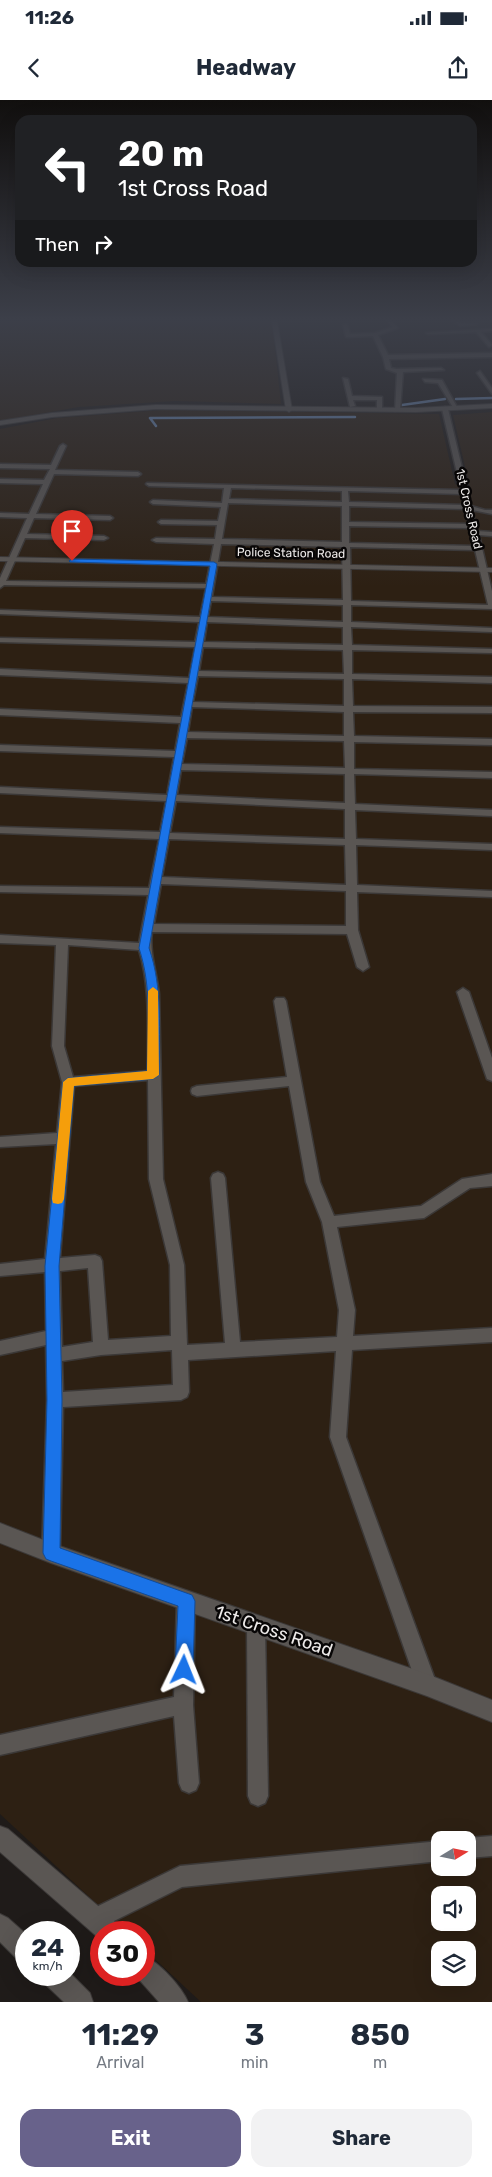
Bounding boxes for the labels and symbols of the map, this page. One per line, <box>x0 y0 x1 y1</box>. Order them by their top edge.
street label: 1st Cross Road <box>453 468 485 550</box>
pin <box>51 510 93 561</box>
street label: Police Station Road <box>237 545 345 561</box>
street label: 1st Cross Road <box>212 1601 336 1661</box>
position arrow <box>157 1643 209 1695</box>
north arrow <box>431 1831 476 1876</box>
speed limit sign: 30 <box>90 1921 155 1986</box>

